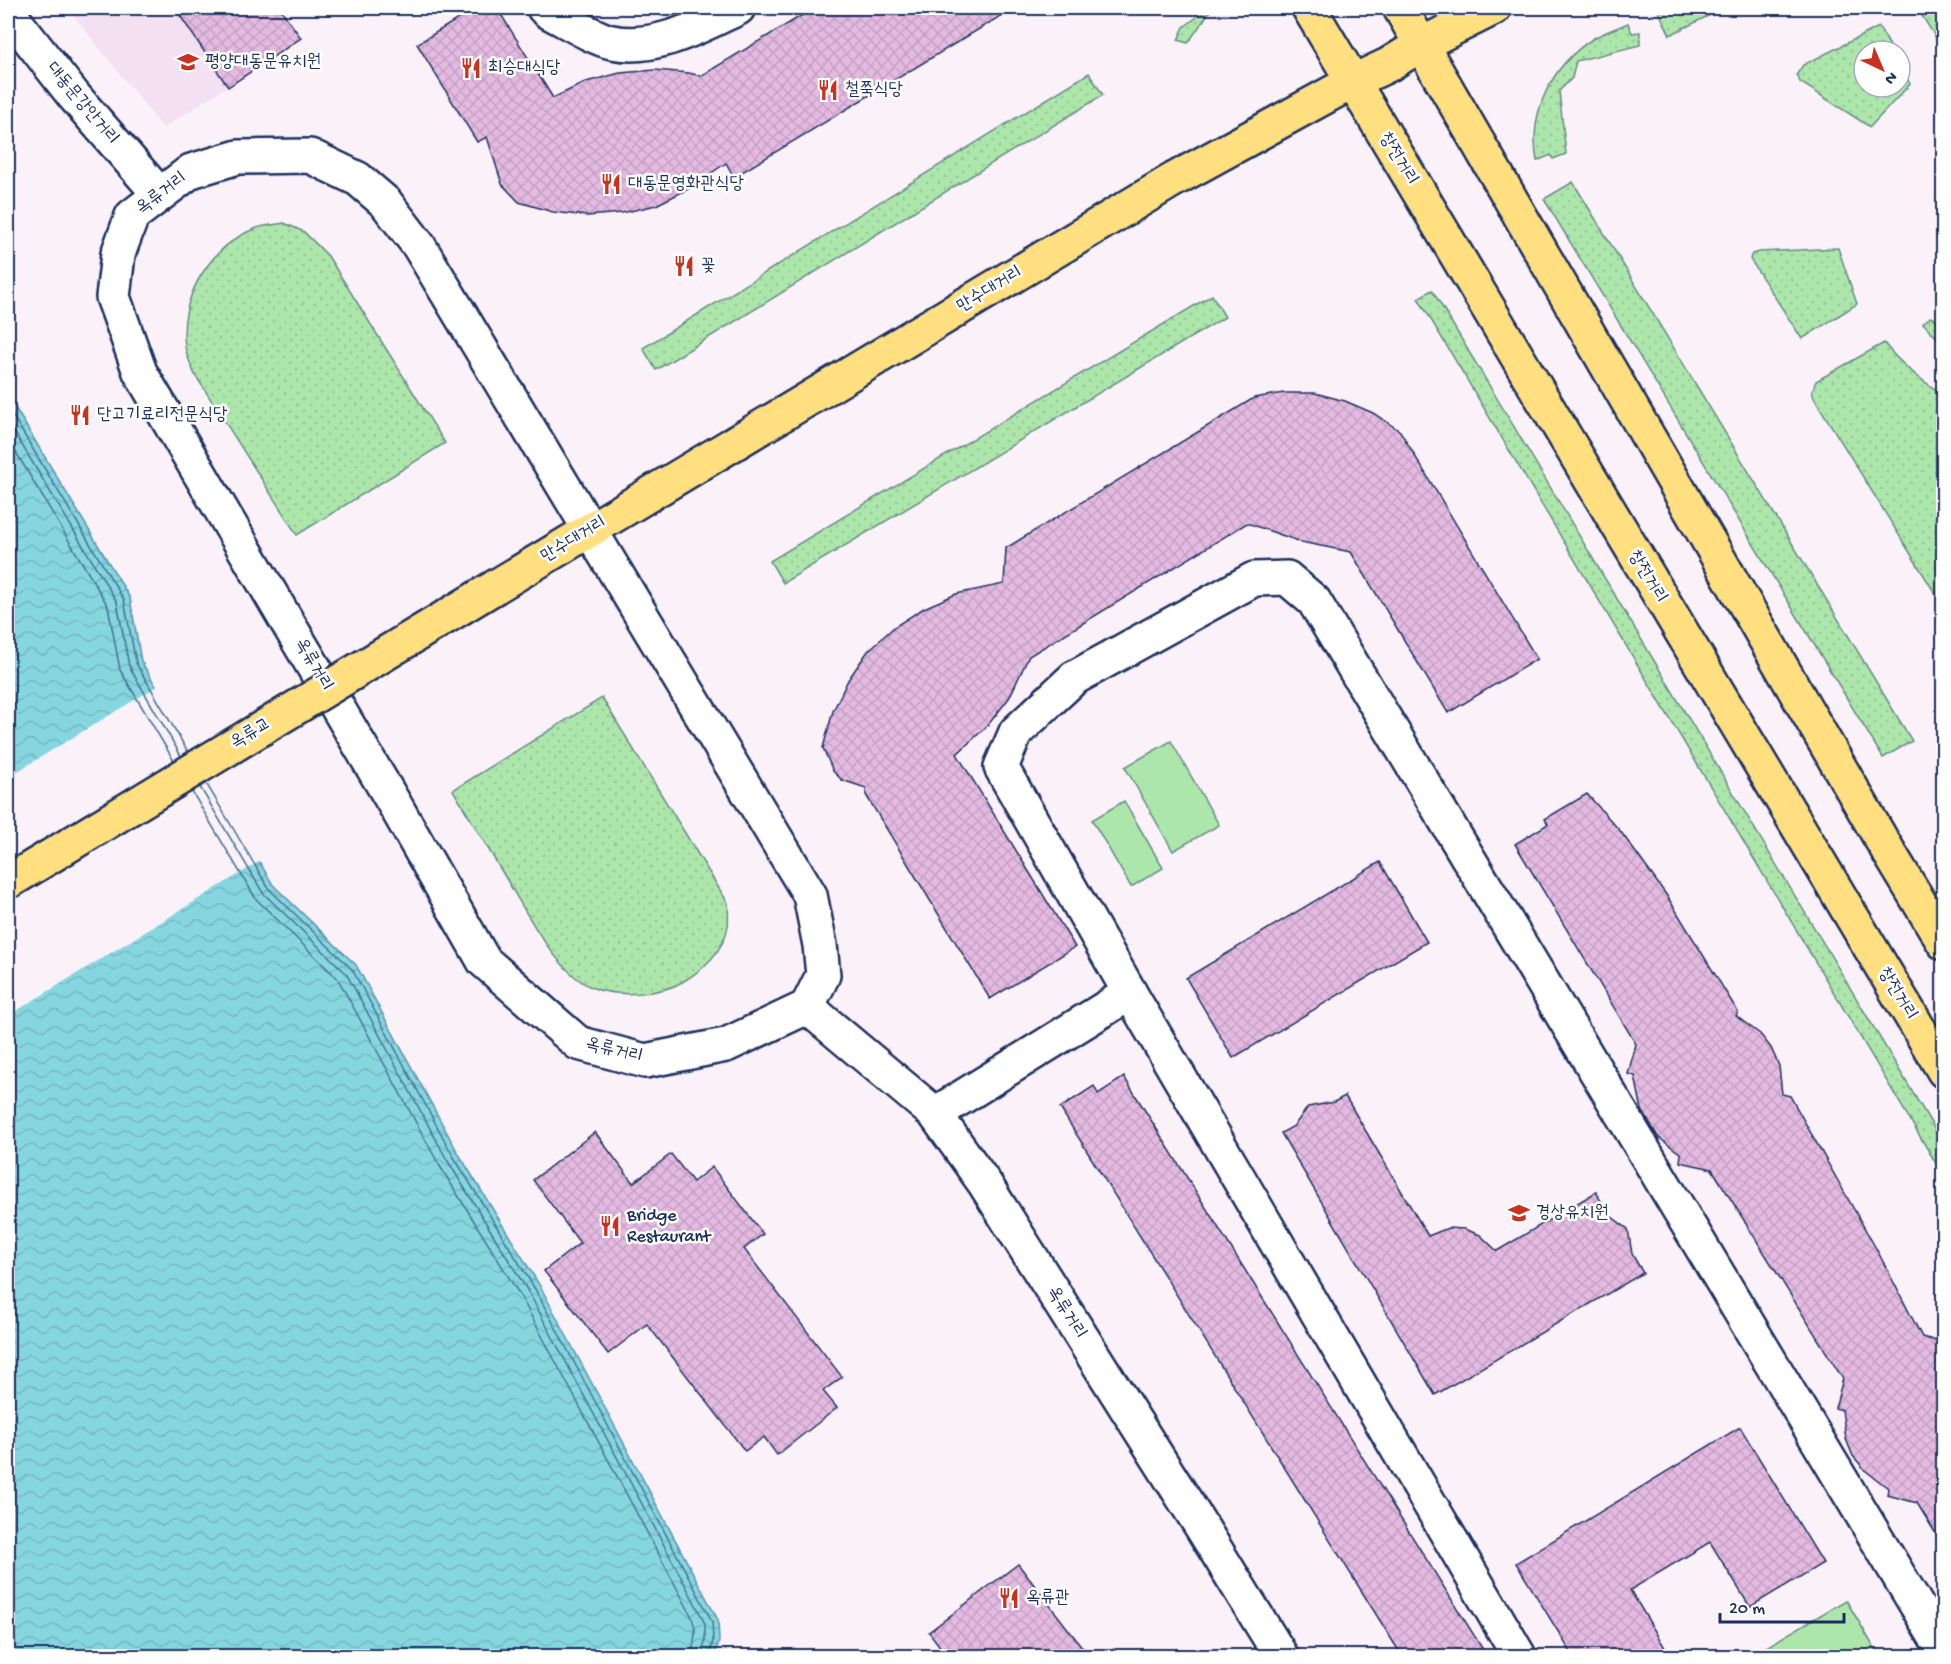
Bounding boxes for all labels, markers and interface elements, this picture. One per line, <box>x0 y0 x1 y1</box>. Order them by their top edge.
north arrow <box>1852 39 1912 99</box>
school or university icon: 평양대동문유치원 <box>176 50 200 74</box>
place label: 평양대동문유치원 <box>205 52 321 73</box>
restaurant icon: 최승대식당 <box>459 56 483 80</box>
street label: 대동문강안거리 <box>41 58 123 150</box>
place label: 최승대식당 <box>488 58 561 79</box>
text: N <box>1879 67 1900 88</box>
restaurant icon: 철쭉식당 <box>816 78 840 102</box>
place label: 철쭉식당 <box>845 80 903 101</box>
street label: 창전거리 <box>1374 129 1422 189</box>
street label: 옥류거리 <box>133 168 191 220</box>
restaurant icon: 대동문영화관식당 <box>599 172 623 196</box>
place label: 대동문영화관식당 <box>628 174 744 195</box>
restaurant icon: 꽃 <box>672 254 696 278</box>
place label: 꽃 <box>701 256 715 277</box>
street label: 만수대거리 <box>954 262 1026 318</box>
restaurant icon: 단고기료리전문식당 <box>68 403 92 427</box>
place label: 단고기료리전문식당 <box>97 405 228 426</box>
street label: 만수대거리 <box>538 512 610 568</box>
street label: 창전거리 <box>1623 547 1671 607</box>
street label: 옥류거리 <box>289 635 337 695</box>
street label: 옥류교 <box>227 714 275 754</box>
street label: 창전거리 <box>1873 964 1921 1024</box>
street label: 옥류거리 <box>583 1034 645 1068</box>
school or university icon: 경상유치원 <box>1507 1201 1531 1225</box>
place label: 경상유치원 <box>1536 1203 1608 1224</box>
place label: Bridge Restaurant <box>626 1206 712 1248</box>
restaurant icon: Bridge Restaurant <box>598 1214 622 1238</box>
street label: 옥류거리 <box>1042 1283 1090 1343</box>
restaurant icon: 옥류관 <box>997 1586 1021 1610</box>
scale bar <box>1720 1586 1844 1624</box>
place label: 옥류관 <box>1026 1588 1069 1609</box>
text: 20 m <box>1729 1599 1765 1620</box>

